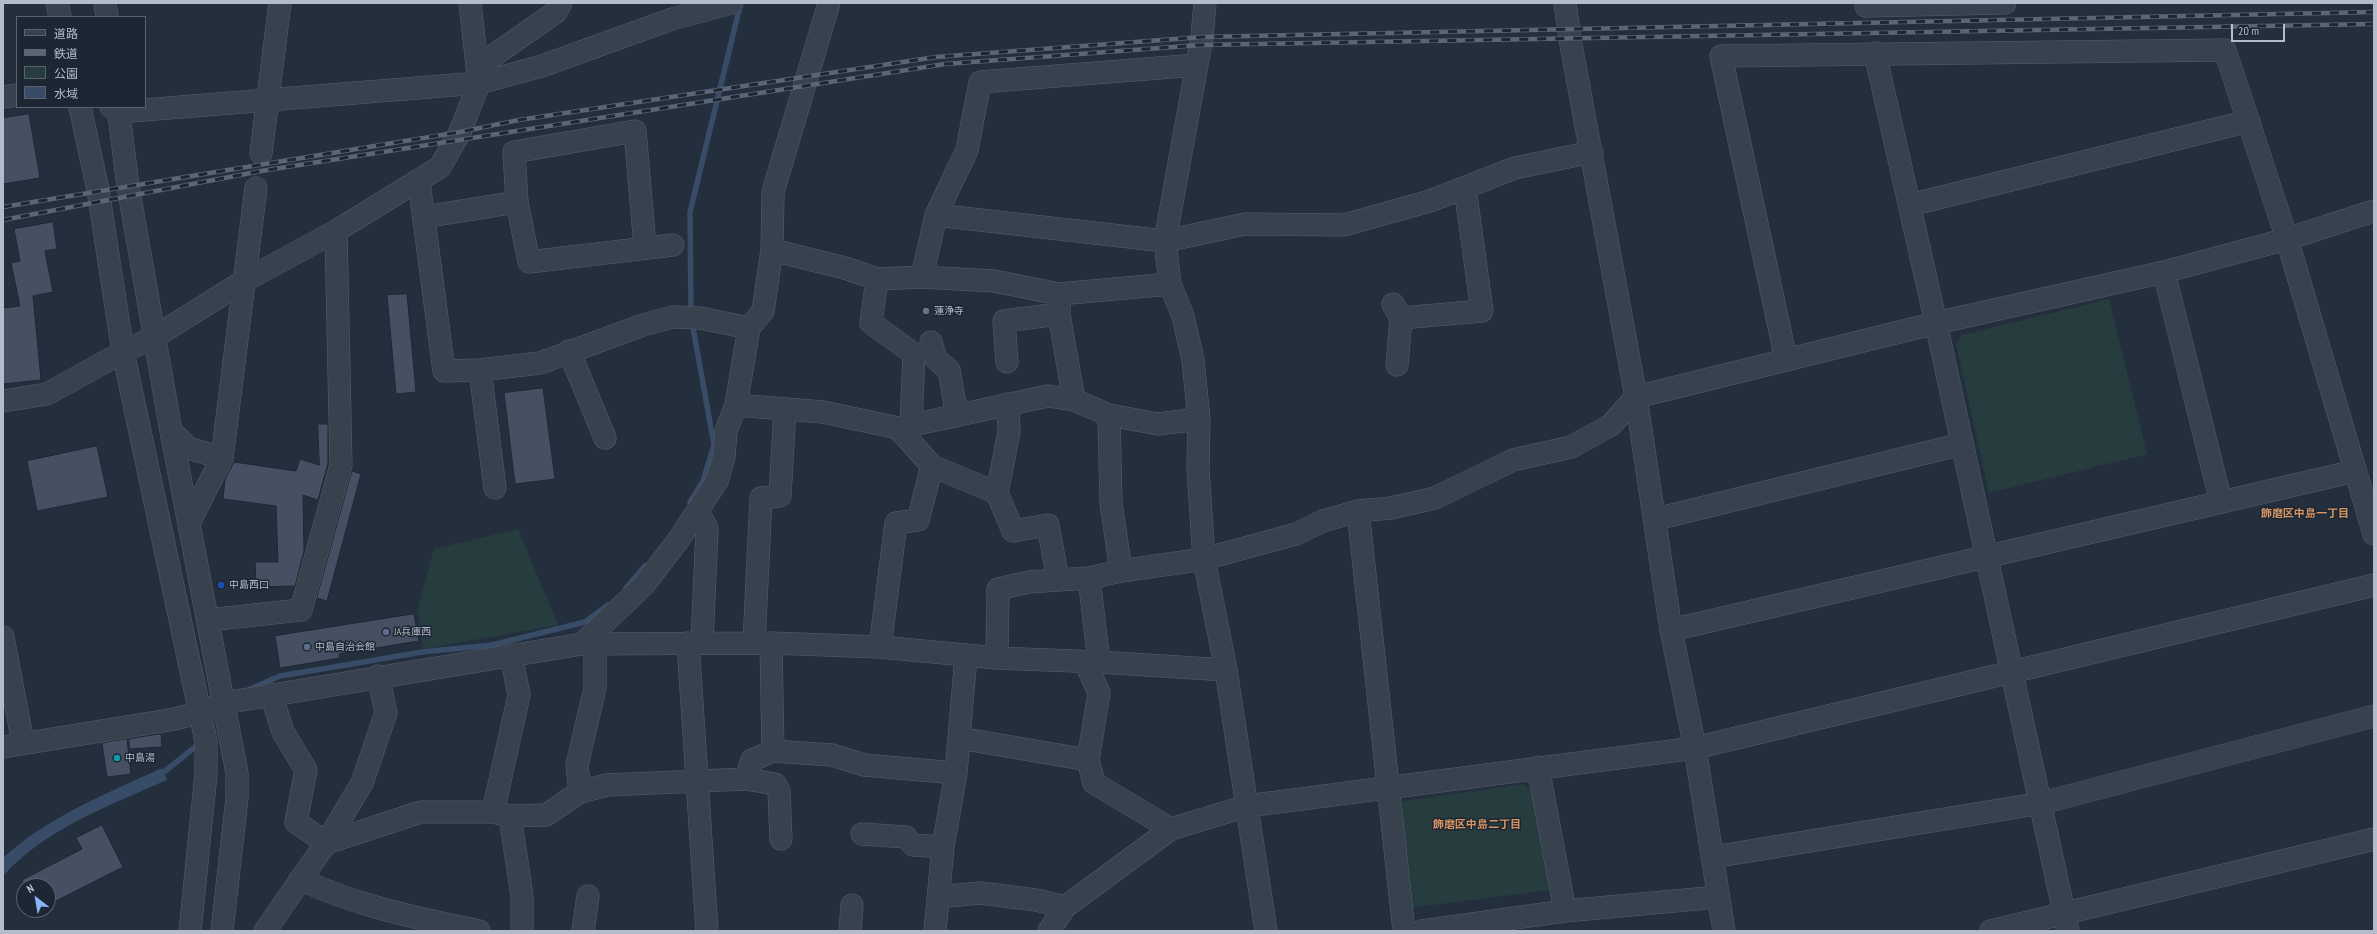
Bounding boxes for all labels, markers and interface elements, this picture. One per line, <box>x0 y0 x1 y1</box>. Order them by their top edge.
legend <box>16 16 146 108</box>
scale bar <box>2233 16 2287 42</box>
text: 20 m <box>2238 23 2259 38</box>
text: 道路 <box>54 26 78 41</box>
text: 鉄道 <box>54 46 78 61</box>
text: 公園 <box>54 66 78 81</box>
text: 水域 <box>54 86 78 101</box>
place label: 蓮浄寺 <box>934 305 964 317</box>
marker: 蓮浄寺 <box>921 306 931 316</box>
district label: 飾磨区中島一丁目 <box>2261 507 2349 521</box>
place label: 中島西口 <box>229 579 269 591</box>
marker: 中島西口 <box>216 580 226 590</box>
place label: JA兵庫西 <box>394 626 431 638</box>
marker: JA兵庫西 <box>381 627 391 637</box>
place label: 中島自治会館 <box>315 641 375 653</box>
marker: 中島自治会館 <box>302 642 312 652</box>
place label: 中島湯 <box>125 752 155 764</box>
marker: 中島湯 <box>112 753 122 763</box>
district label: 飾磨区中島二丁目 <box>1433 818 1521 832</box>
north arrow <box>16 878 56 918</box>
text: N <box>24 881 36 896</box>

